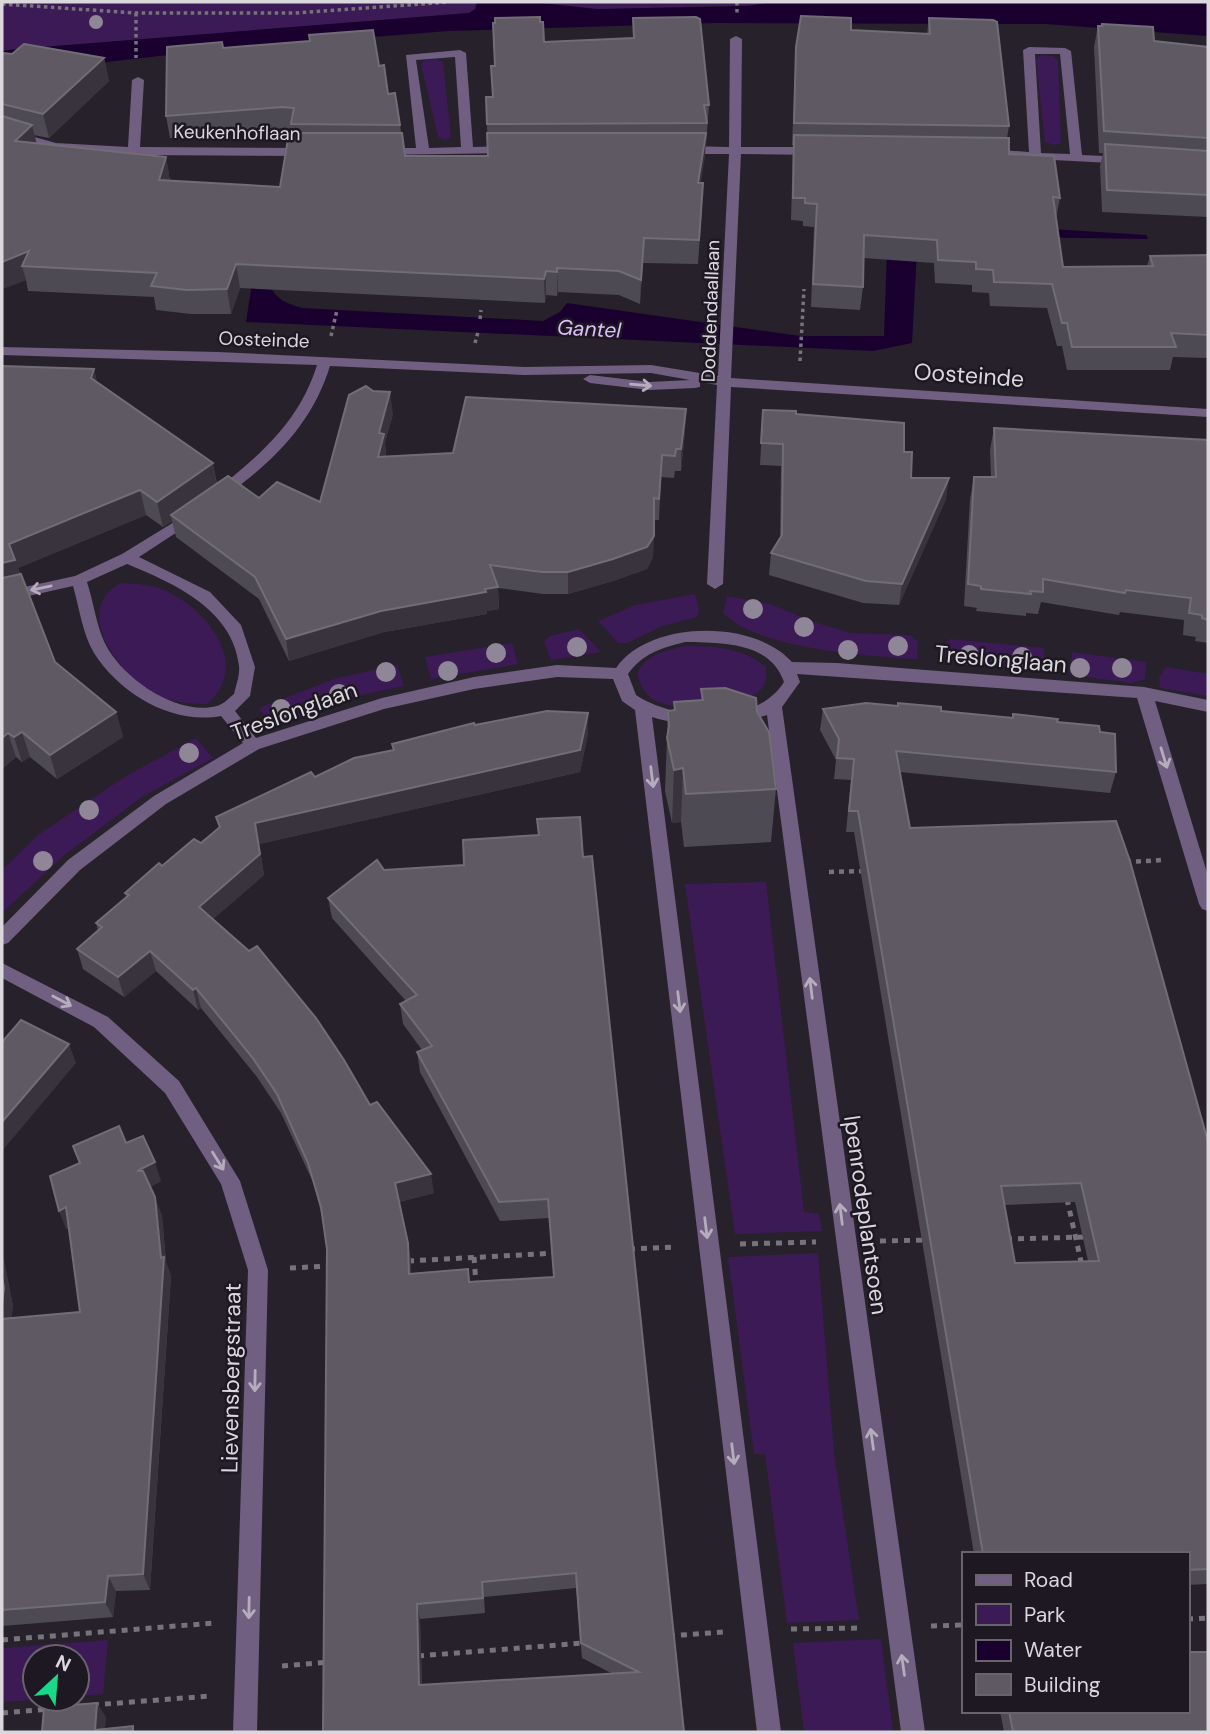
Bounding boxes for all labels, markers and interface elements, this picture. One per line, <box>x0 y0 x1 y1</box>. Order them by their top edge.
street label: Keukenhoflaan <box>173 119 301 146</box>
street label: Doddendaallaan <box>696 239 725 383</box>
water label: Gantel <box>556 313 622 345</box>
street label: Oosteinde <box>218 325 310 354</box>
street label: Oosteinde <box>913 356 1025 394</box>
one-way arrow <box>629 379 652 392</box>
one-way arrow <box>30 582 53 596</box>
street label: Treslonglaan <box>934 638 1068 680</box>
street label: Treslonglaan <box>227 674 361 748</box>
one-way arrow <box>1159 747 1172 769</box>
one-way arrow <box>645 765 658 787</box>
one-way arrow <box>805 978 818 1000</box>
one-way arrow <box>672 991 685 1013</box>
one-way arrow <box>51 995 72 1008</box>
street label: Ipenrodeplantsoen <box>837 1113 895 1317</box>
one-way arrow <box>210 1151 225 1170</box>
one-way arrow <box>834 1203 847 1226</box>
one-way arrow <box>700 1216 713 1239</box>
street label: Lievensbergstraat <box>214 1283 248 1473</box>
one-way arrow <box>248 1369 262 1392</box>
one-way arrow <box>865 1428 878 1451</box>
one-way arrow <box>727 1442 740 1465</box>
legend <box>962 1552 1189 1713</box>
text: Road <box>1024 1566 1073 1594</box>
one-way arrow <box>243 1596 256 1619</box>
text: Park <box>1024 1601 1066 1629</box>
text: Water <box>1024 1636 1082 1664</box>
north arrow <box>21 1643 91 1713</box>
text: N <box>52 1649 75 1677</box>
one-way arrow <box>896 1654 909 1677</box>
text: Building <box>1024 1671 1101 1699</box>

